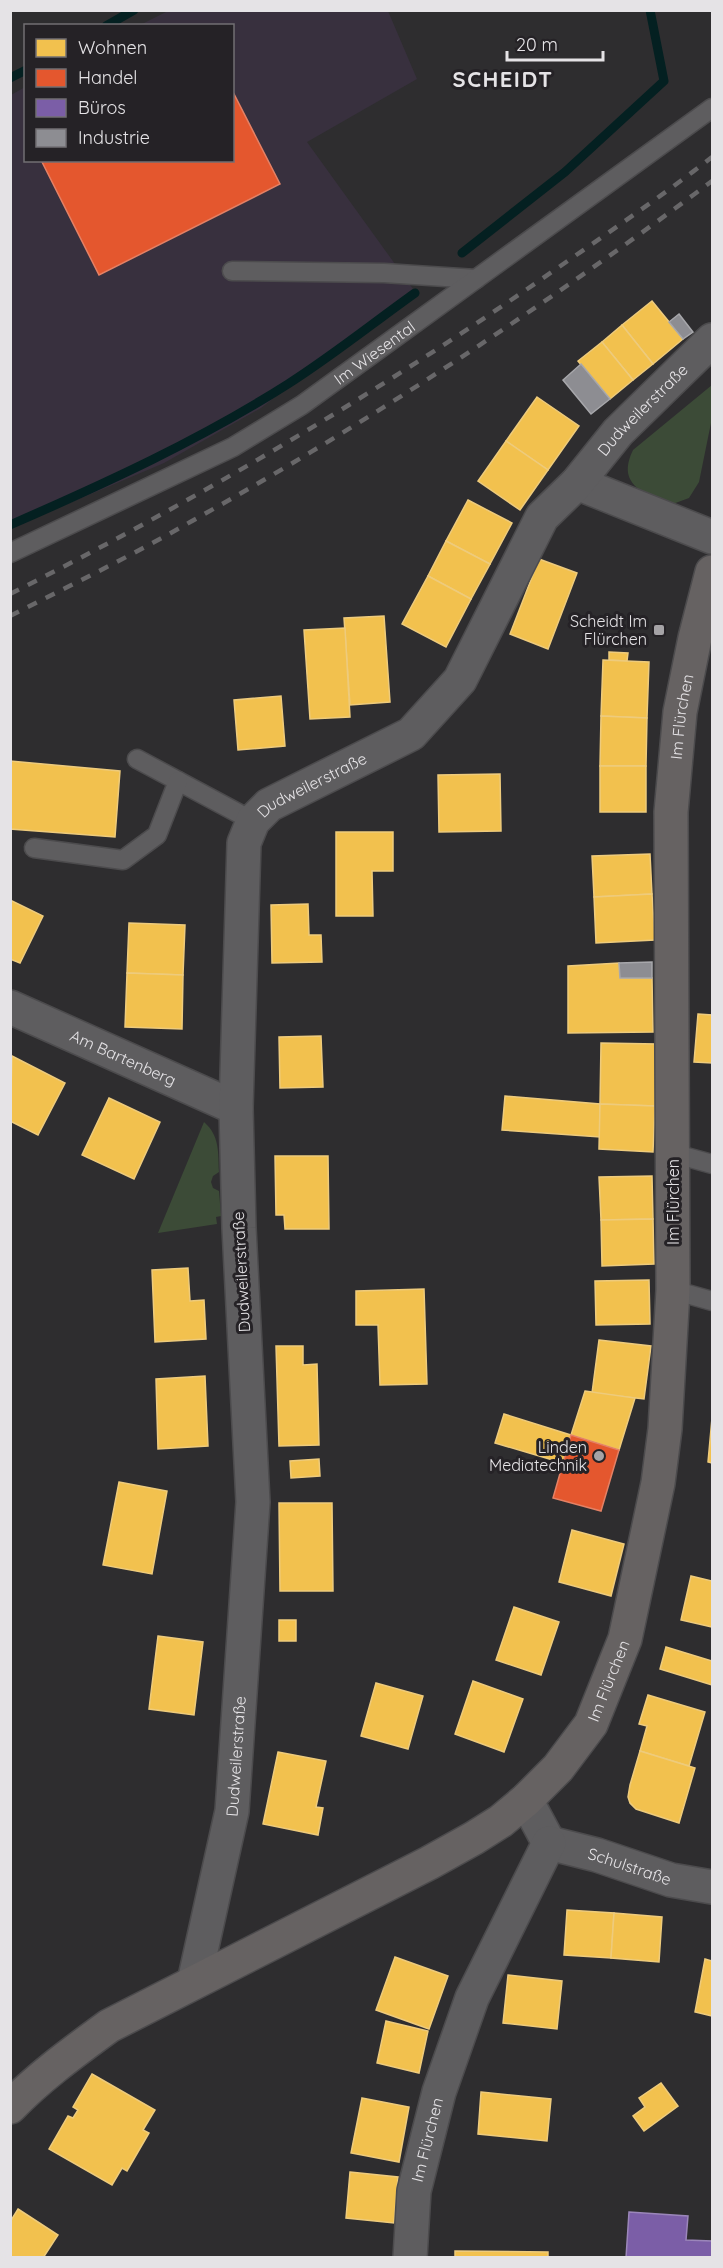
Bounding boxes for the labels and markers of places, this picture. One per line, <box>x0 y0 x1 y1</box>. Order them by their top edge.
place label: Scheidt Im Flürchen <box>570 611 647 649</box>
marker: Scheidt Im Flürchen <box>652 623 666 637</box>
place label: Linden Mediatechnik <box>489 1437 587 1475</box>
marker: Linden Mediatechnik <box>592 1449 606 1463</box>

